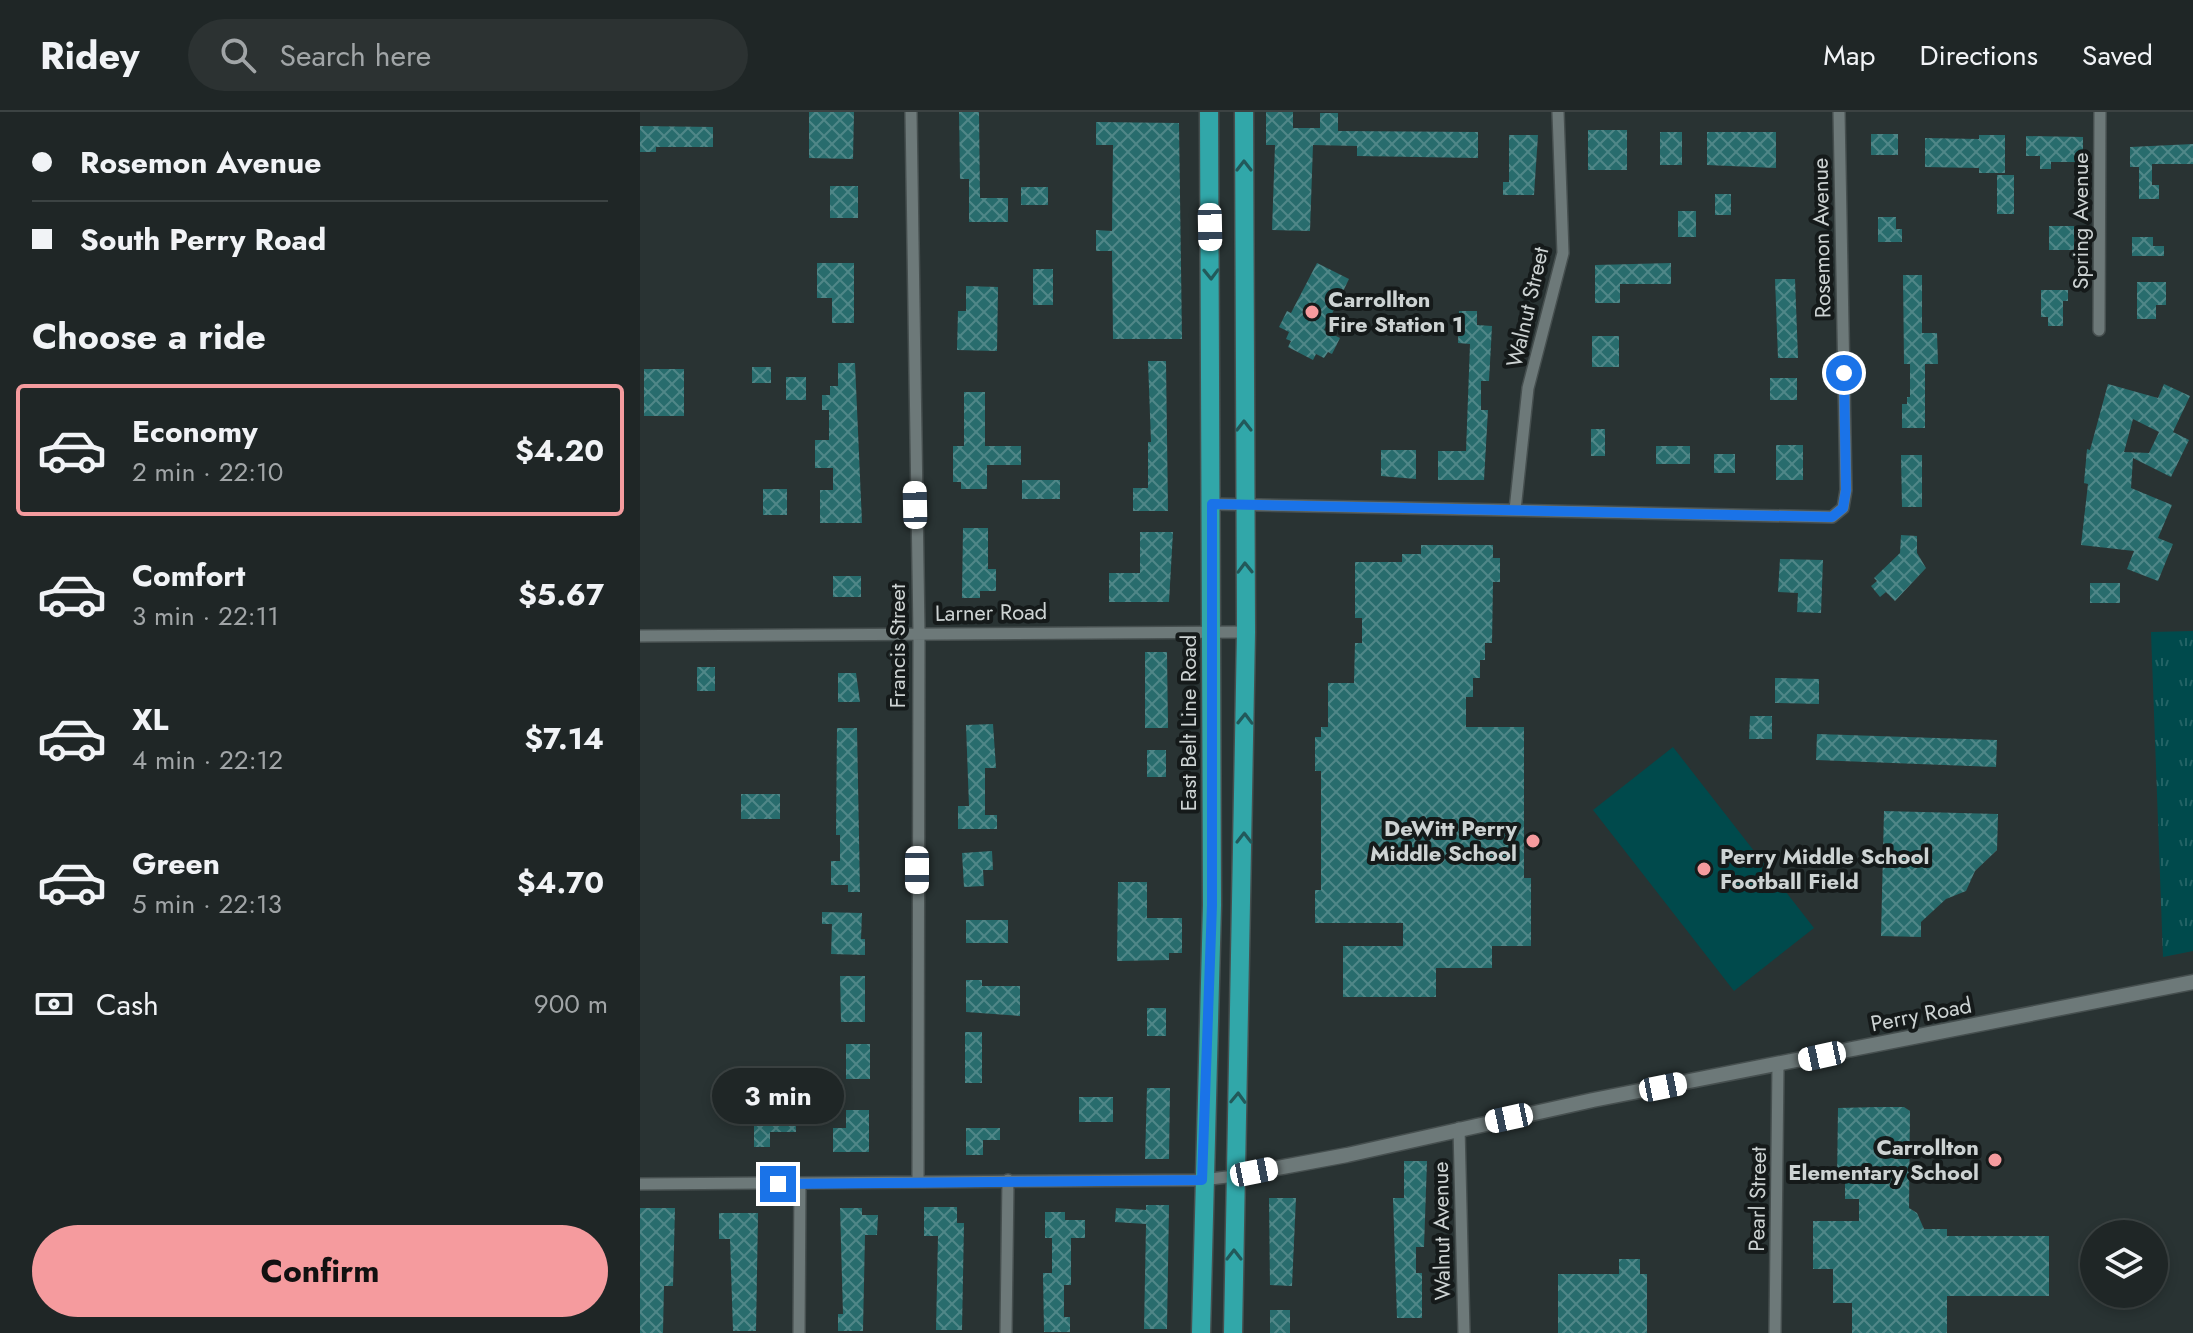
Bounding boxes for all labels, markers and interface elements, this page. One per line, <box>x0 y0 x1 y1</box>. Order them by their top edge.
search box <box>188 19 748 91</box>
text: Ridey <box>40 28 140 83</box>
icon: search <box>216 33 260 77</box>
text: Search here <box>280 34 431 77</box>
text: Map <box>1823 35 1875 76</box>
text: Directions <box>1919 35 2038 76</box>
text: Saved <box>2082 35 2153 76</box>
text: Rosemon Avenue <box>80 141 321 184</box>
street label: Spring Avenue <box>2064 152 2096 290</box>
street label: Rosemon Avenue <box>1804 158 1838 318</box>
one-way arrow <box>1235 159 1253 172</box>
car <box>1198 203 1222 251</box>
text: South Perry Road <box>80 218 326 261</box>
street label: Walnut Street <box>1498 243 1557 370</box>
one-way arrow <box>1202 268 1220 281</box>
place label: Carrollton Fire Station 1 <box>1328 283 1463 340</box>
marker: Carrollton Fire Station 1 <box>1303 303 1321 321</box>
text: Choose a ride <box>32 310 266 362</box>
route start <box>1826 355 1862 391</box>
text: Economy <box>132 410 258 453</box>
icon: car <box>36 414 108 486</box>
one-way arrow <box>1235 419 1253 432</box>
text: $4.20 <box>515 429 604 472</box>
text: 2 min · 22:10 <box>132 453 283 491</box>
car <box>903 481 927 529</box>
text: Comfort <box>132 554 245 597</box>
icon: car <box>36 558 108 630</box>
one-way arrow <box>1236 561 1254 574</box>
text: $5.67 <box>518 573 604 616</box>
street label: Francis Street <box>881 583 913 708</box>
street label: Larner Road <box>934 595 1048 629</box>
text: 3 min · 22:11 <box>132 597 279 635</box>
street label: East Belt Line Road <box>1172 635 1204 811</box>
text: XL <box>132 698 168 741</box>
icon: car <box>36 702 108 774</box>
one-way arrow <box>1236 712 1254 725</box>
text: $7.14 <box>524 717 604 760</box>
text: 4 min · 22:12 <box>132 741 283 779</box>
place label: DeWitt Perry Middle School <box>1370 812 1518 869</box>
one-way arrow <box>1235 831 1253 844</box>
marker: DeWitt Perry Middle School <box>1524 832 1542 850</box>
place label: Perry Middle School Football Field <box>1720 840 1929 897</box>
text: Green <box>132 842 220 885</box>
icon: car <box>36 846 108 918</box>
car <box>905 846 929 894</box>
marker: Perry Middle School Football Field <box>1695 860 1713 878</box>
text: $4.70 <box>517 861 604 904</box>
text: 5 min · 22:13 <box>132 885 282 923</box>
icon: cash <box>32 982 76 1026</box>
text: Cash <box>96 983 159 1026</box>
text: 900 m <box>534 985 608 1023</box>
street label: Perry Road <box>1868 989 1974 1039</box>
car <box>1796 1039 1848 1073</box>
callout: 3 min <box>712 1068 844 1124</box>
car <box>1637 1071 1689 1103</box>
text: 3 min <box>744 1077 812 1115</box>
one-way arrow <box>1229 1091 1246 1104</box>
car <box>1483 1101 1535 1135</box>
place label: Carrollton Elementary School <box>1788 1131 1979 1188</box>
street label: Pearl Street <box>1740 1146 1774 1252</box>
marker: Carrollton Elementary School <box>1986 1151 2004 1169</box>
car <box>1228 1156 1280 1188</box>
street label: Walnut Avenue <box>1424 1161 1458 1301</box>
route end <box>760 1166 796 1202</box>
map controls <box>2080 1220 2168 1308</box>
button: layers <box>2080 1220 2168 1308</box>
button: Confirm <box>32 1225 608 1317</box>
one-way arrow <box>1225 1248 1243 1261</box>

